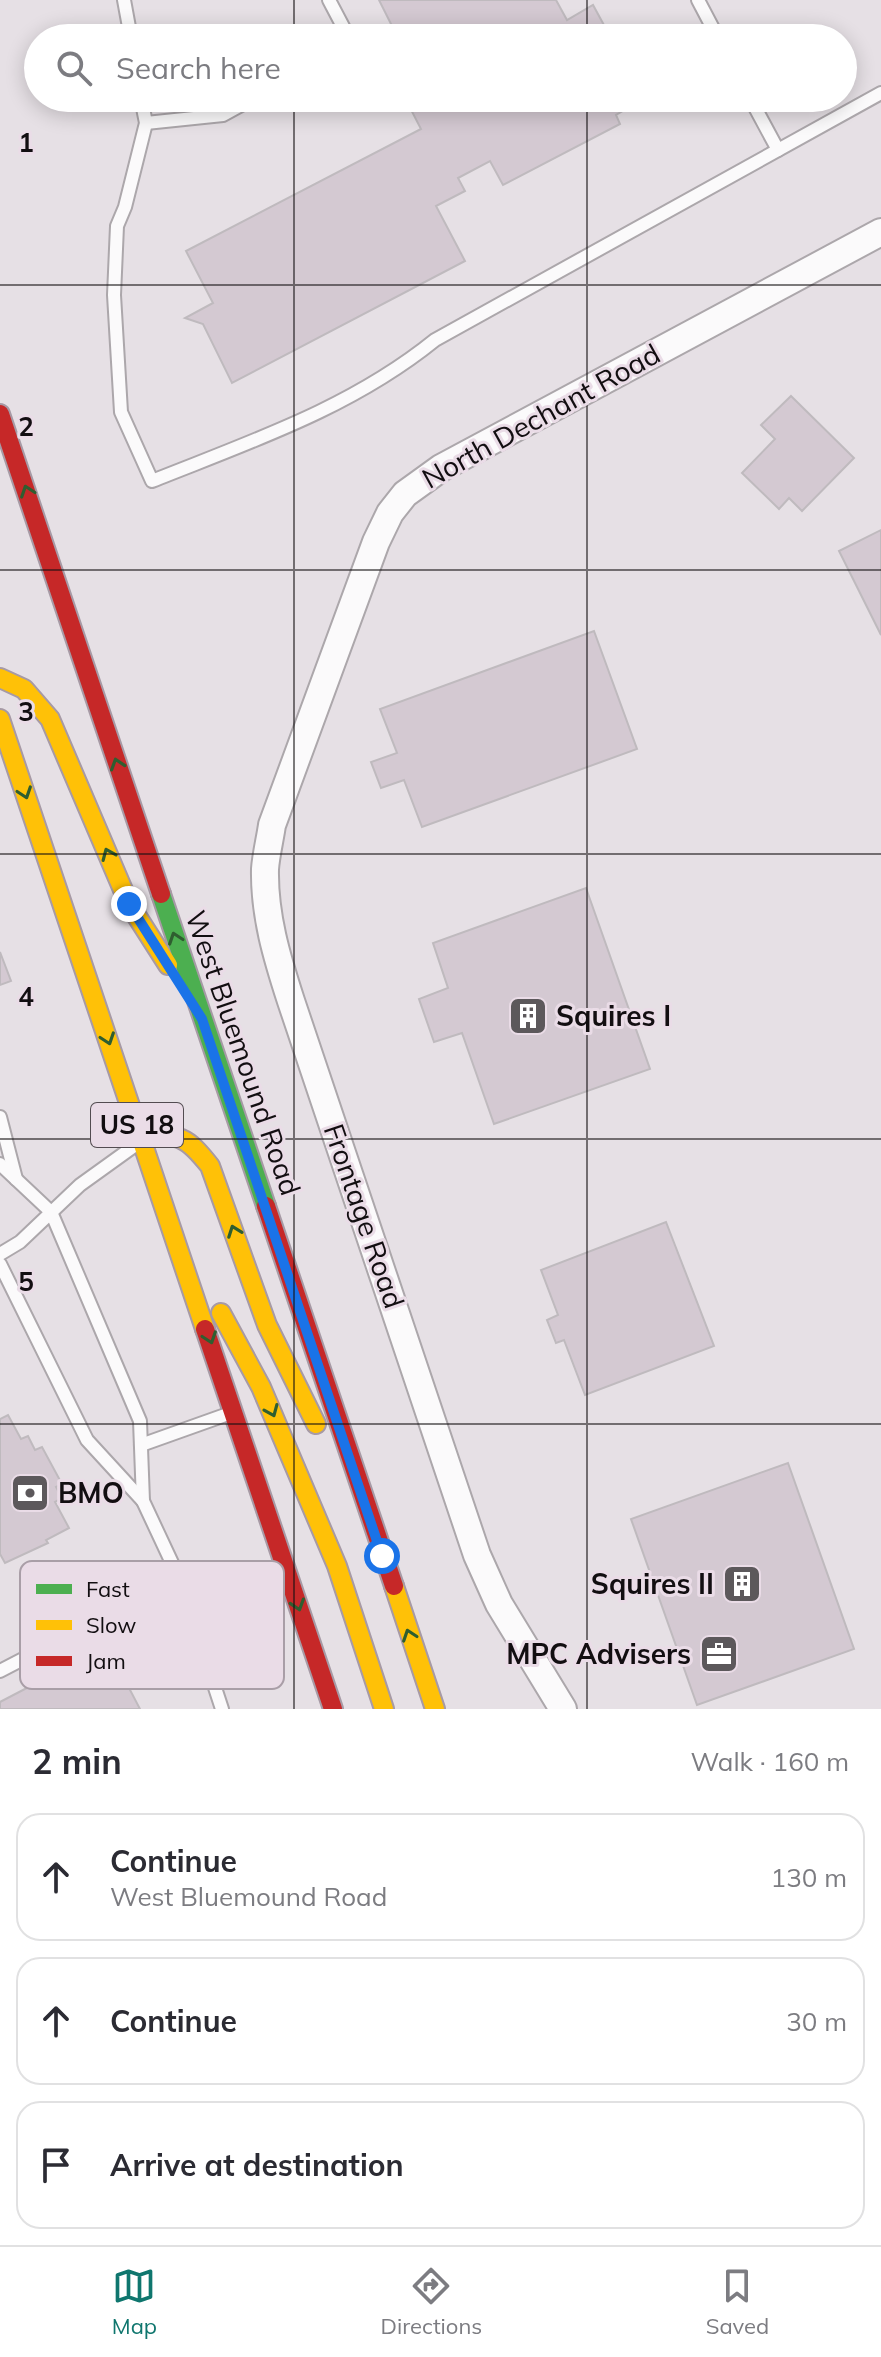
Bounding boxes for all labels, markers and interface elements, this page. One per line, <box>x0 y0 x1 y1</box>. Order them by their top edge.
search box <box>24 24 857 112</box>
icon: search <box>52 46 96 90</box>
text: Search here <box>116 49 281 87</box>
text: 1 <box>18 126 34 159</box>
street label: North Dechant Road <box>416 336 666 496</box>
text: 2 <box>18 410 34 443</box>
one-way arrow <box>20 485 36 499</box>
text: 3 <box>18 695 34 728</box>
one-way arrow <box>111 758 127 772</box>
one-way arrow <box>16 786 32 799</box>
one-way arrow <box>101 848 117 862</box>
route end <box>111 886 147 922</box>
street label: West Bluemound Road <box>178 906 309 1200</box>
one-way arrow <box>168 931 184 945</box>
text: 4 <box>18 980 34 1013</box>
building icon: Squires I <box>507 995 549 1037</box>
place label: Squires I <box>556 998 671 1033</box>
one-way arrow <box>99 1031 115 1045</box>
road number: US 18 <box>91 1103 183 1147</box>
street label: Frontage Road <box>317 1119 412 1313</box>
one-way arrow <box>227 1225 243 1239</box>
text: 5 <box>18 1265 34 1298</box>
one-way arrow <box>201 1330 217 1344</box>
one-way arrow <box>262 1403 278 1417</box>
bank icon: BMO <box>9 1472 51 1514</box>
place label: BMO <box>58 1475 124 1510</box>
route start <box>364 1538 400 1574</box>
legend <box>20 1561 284 1689</box>
building icon: Squires II <box>721 1563 763 1605</box>
place label: Squires II <box>591 1566 714 1601</box>
text: Fast <box>86 1575 130 1603</box>
one-way arrow <box>289 1597 305 1611</box>
text: Slow <box>86 1611 136 1639</box>
one-way arrow <box>403 1629 419 1643</box>
office icon: MPC Advisers <box>698 1633 740 1675</box>
place label: MPC Advisers <box>506 1636 691 1671</box>
text: Jam <box>86 1647 126 1675</box>
text: 2 min <box>32 1740 122 1783</box>
text: Walk · 160 m <box>690 1745 849 1778</box>
text: Continue <box>110 1842 237 1880</box>
icon: ahead <box>34 1855 78 1899</box>
text: 130 m <box>771 1861 847 1894</box>
text: West Bluemound Road <box>110 1880 387 1913</box>
icon: ahead <box>34 1999 78 2043</box>
text: Continue <box>110 2002 237 2040</box>
text: 30 m <box>786 2005 847 2038</box>
icon: arrive <box>34 2143 78 2187</box>
text: Arrive at destination <box>110 2146 404 2184</box>
tab: Map <box>112 2264 157 2340</box>
tab: Directions <box>381 2264 482 2340</box>
tab: Saved <box>706 2264 769 2340</box>

